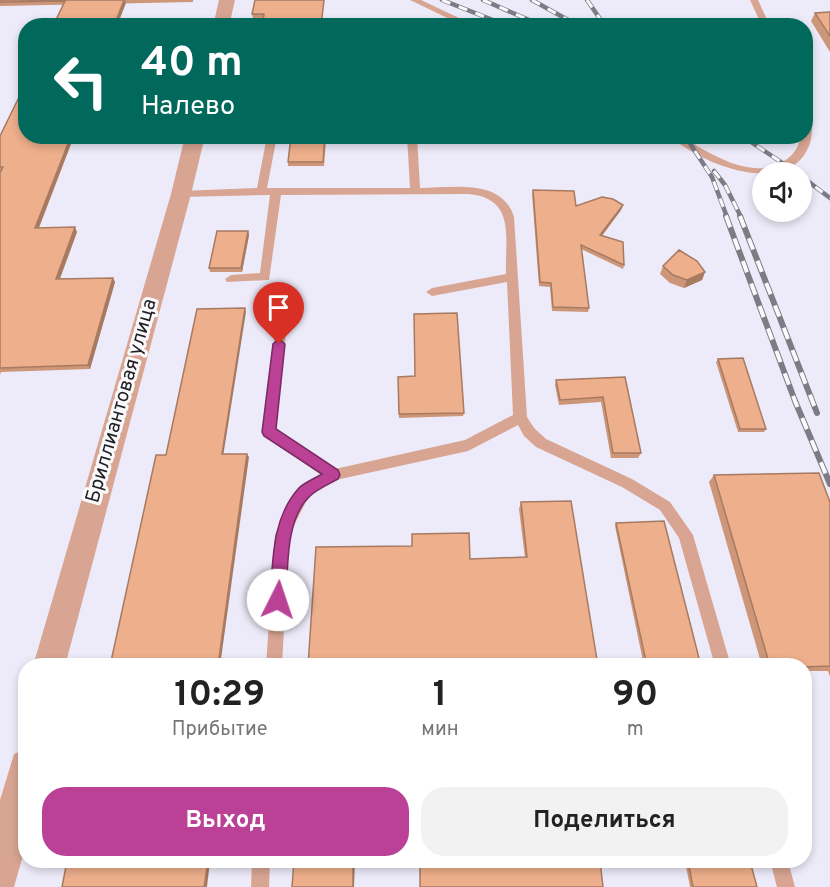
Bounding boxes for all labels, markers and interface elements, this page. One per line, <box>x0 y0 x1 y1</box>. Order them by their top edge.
text: 40 m <box>141 38 243 91</box>
icon: left <box>42 42 120 120</box>
text: Налево <box>141 90 235 124</box>
map controls <box>752 162 812 222</box>
button: sound <box>752 162 812 222</box>
pin <box>253 282 304 344</box>
icon: arrive <box>262 291 295 324</box>
street label: Бриллиантовая улица <box>80 296 164 506</box>
position arrow <box>246 568 310 632</box>
text: 10:29 <box>174 673 265 719</box>
text: 1 <box>433 673 447 719</box>
text: 90 <box>612 673 658 719</box>
text: Прибытие <box>172 717 268 743</box>
text: мин <box>421 717 459 743</box>
text: m <box>627 717 644 743</box>
button: Выход <box>42 787 409 856</box>
button: Поделиться <box>421 787 788 856</box>

